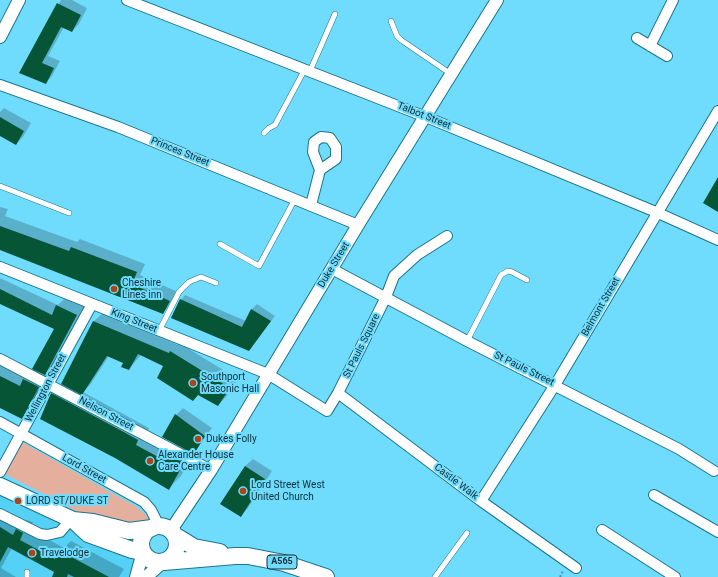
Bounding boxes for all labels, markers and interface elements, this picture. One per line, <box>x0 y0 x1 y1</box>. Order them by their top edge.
street label: Talbot Street <box>395 100 453 132</box>
street label: Princes Street <box>149 135 211 169</box>
street label: Duke Street <box>316 240 352 290</box>
street label: Belmont Street <box>579 275 623 339</box>
place label: Cheshire Lines inn <box>122 277 162 300</box>
marker: Cheshire Lines inn <box>109 284 119 294</box>
street label: King Street <box>109 306 159 336</box>
street label: St Pauls Square <box>341 312 383 380</box>
street label: St Pauls Street <box>492 349 556 389</box>
street label: Wellington Street <box>23 352 69 424</box>
place label: Southport Masonic Hall <box>201 371 259 394</box>
marker: Southport Masonic Hall <box>188 378 198 388</box>
street label: Nelson Street <box>77 395 135 433</box>
place label: Dukes Folly <box>206 433 257 445</box>
marker: Dukes Folly <box>193 434 203 444</box>
place label: Alexander House Care Centre <box>158 449 234 472</box>
street label: Lord Street <box>60 452 108 486</box>
marker: Alexander House Care Centre <box>145 456 155 466</box>
street label: Castle Walk <box>432 461 480 503</box>
place label: Lord Street West United Church <box>251 479 325 502</box>
marker: Lord Street West United Church <box>238 486 248 496</box>
place label: LORD ST/DUKE ST <box>26 495 109 507</box>
marker: LORD ST/DUKE ST <box>13 496 23 506</box>
place label: Travelodge <box>40 547 89 559</box>
marker: Travelodge <box>27 548 37 558</box>
road number: A565 <box>267 555 297 569</box>

